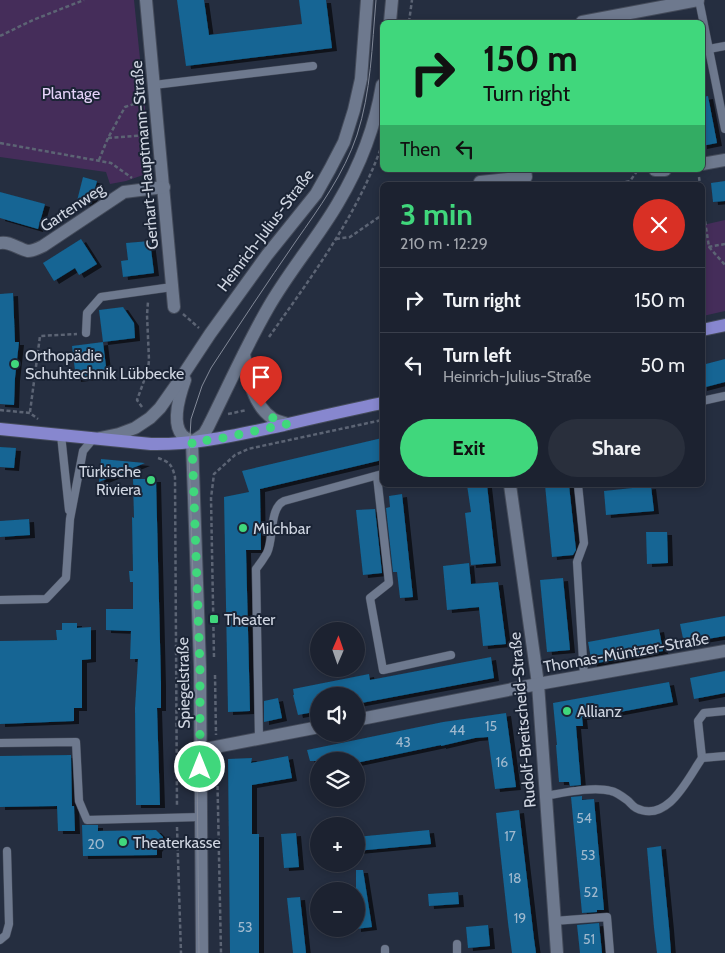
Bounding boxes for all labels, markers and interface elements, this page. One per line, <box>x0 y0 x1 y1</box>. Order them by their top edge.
text: 150 m <box>483 37 578 80</box>
icon: right <box>400 40 465 105</box>
street label: Gerhart-Hauptmann-Straße <box>127 60 162 250</box>
text: Turn right <box>483 80 570 107</box>
park label: Plantage <box>42 84 100 103</box>
icon: left <box>451 135 479 163</box>
text: Then <box>400 138 441 161</box>
street label: Heinrich-Julius-Straße <box>213 165 318 295</box>
street label: Gartenweg <box>36 178 109 236</box>
text: 3 min <box>400 196 473 233</box>
button: close <box>633 199 685 251</box>
text: 210 m · 12:29 <box>400 234 488 253</box>
icon: right <box>400 286 428 314</box>
text: Turn right <box>443 289 521 312</box>
text: 150 m <box>634 289 685 312</box>
text: Turn left <box>443 344 511 367</box>
place label: Orthopädie Schuhtechnik Lübbecke <box>25 346 184 383</box>
icon: left <box>400 351 428 379</box>
text: 50 m <box>641 354 685 377</box>
pin <box>240 356 282 407</box>
marker: Orthopädie Schuhtechnik Lübbecke <box>9 358 21 370</box>
icon: arrive <box>247 363 275 391</box>
text: Heinrich-Julius-Straße <box>443 367 591 386</box>
button: Exit <box>400 419 538 477</box>
button: Share <box>548 419 685 477</box>
place label: Türkische Riviera <box>79 462 141 499</box>
marker: Türkische Riviera <box>145 474 157 486</box>
place label: Milchbar <box>253 519 311 538</box>
marker: Milchbar <box>237 522 249 534</box>
place label: Theater <box>224 610 276 629</box>
marker: Theater <box>208 613 220 625</box>
north arrow <box>310 622 365 678</box>
map controls <box>310 622 365 937</box>
street label: Thomas-Müntzer-Straße <box>542 629 710 676</box>
street label: Rudolf-Breitscheid-Straße <box>505 631 540 809</box>
street label: Spiegelstraße <box>173 637 194 729</box>
button: sound <box>310 687 365 742</box>
place label: Allianz <box>577 702 622 721</box>
marker: Allianz <box>561 705 573 717</box>
house number: 15 <box>485 717 497 735</box>
house number: 44 <box>449 721 465 739</box>
house number: 43 <box>395 733 411 751</box>
position arrow <box>173 740 225 792</box>
button: layers <box>310 752 365 807</box>
house number: 16 <box>496 753 508 771</box>
house number: 54 <box>576 809 592 827</box>
button: + <box>310 817 365 872</box>
house number: 17 <box>504 827 516 845</box>
place label: Theaterkasse <box>133 833 221 852</box>
house number: 20 <box>87 835 105 853</box>
marker: Theaterkasse <box>117 836 129 848</box>
house number: 53 <box>580 846 596 864</box>
house number: 18 <box>508 869 522 887</box>
button: − <box>310 882 365 937</box>
house number: 52 <box>584 883 598 901</box>
house number: 19 <box>514 909 526 927</box>
house number: 53 <box>237 918 253 936</box>
house number: 51 <box>583 930 595 948</box>

